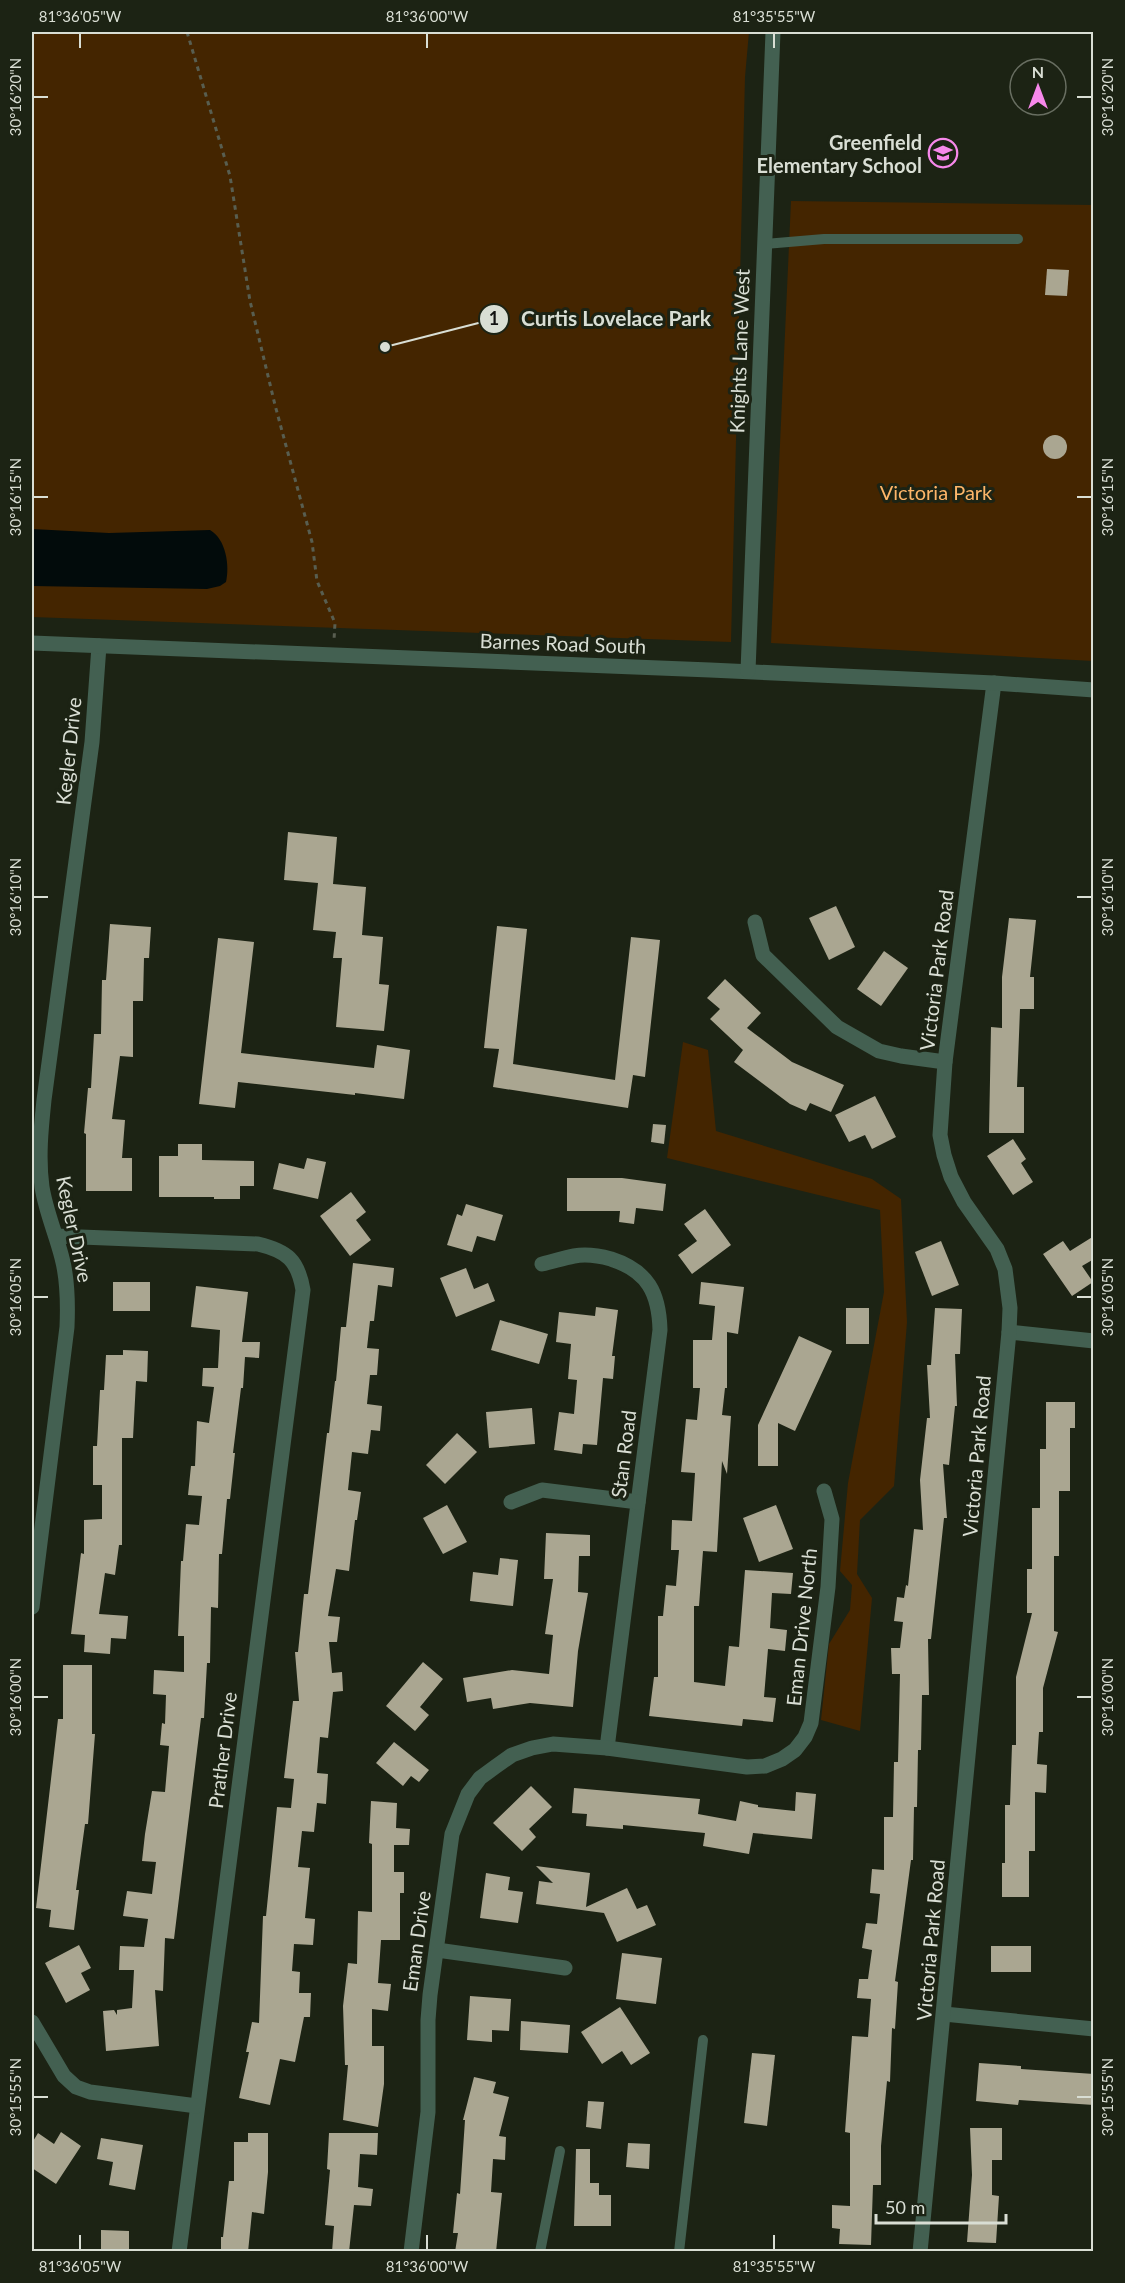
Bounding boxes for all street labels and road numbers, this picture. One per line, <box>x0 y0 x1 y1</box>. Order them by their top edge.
street label: Knights Lane West <box>724 268 754 434</box>
street label: Barnes Road South <box>479 628 647 658</box>
street label: Kegler Drive <box>50 696 86 806</box>
street label: Victoria Park Road <box>914 888 958 1052</box>
street label: Kegler Drive <box>52 1173 98 1285</box>
street label: Victoria Park Road <box>957 1374 995 1538</box>
street label: Stan Road <box>606 1409 640 1499</box>
street label: Eman Drive North <box>781 1547 821 1707</box>
street label: Prather Drive <box>203 1690 241 1810</box>
street label: Victoria Park Road <box>911 1858 949 2022</box>
street label: Eman Drive <box>397 1889 435 1993</box>

